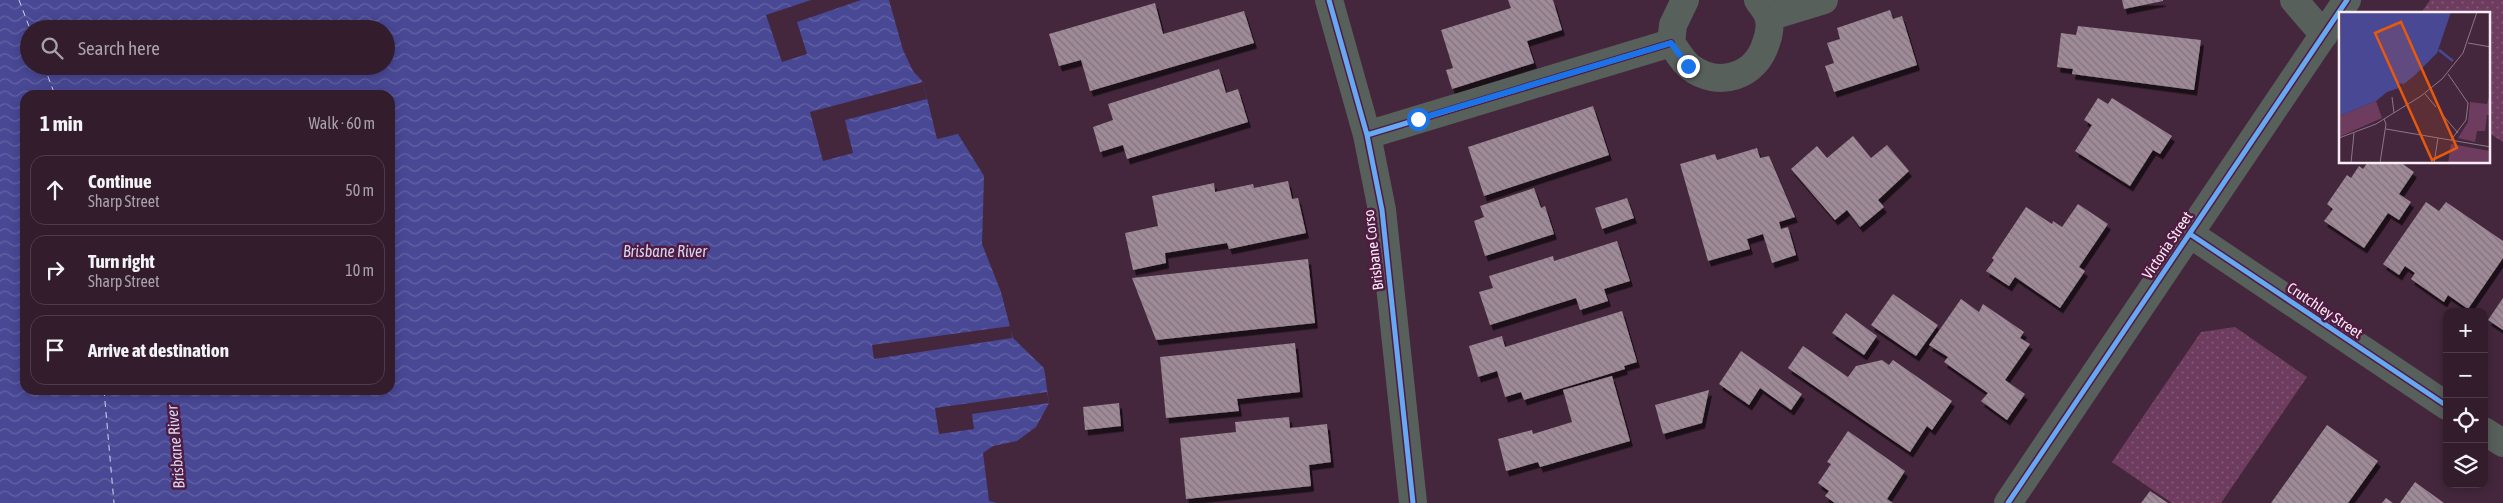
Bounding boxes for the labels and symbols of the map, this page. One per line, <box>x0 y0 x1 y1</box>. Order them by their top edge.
inset map <box>2339 12 2490 164</box>
route end <box>1677 55 1700 78</box>
route start <box>1407 108 1430 131</box>
street label: Victoria Street <box>2138 208 2196 282</box>
street label: Brisbane Corso <box>1360 209 1386 291</box>
water label: Brisbane River <box>623 242 708 260</box>
street label: Crutchley Street <box>2284 279 2366 341</box>
water label: Brisbane River <box>162 403 188 490</box>

